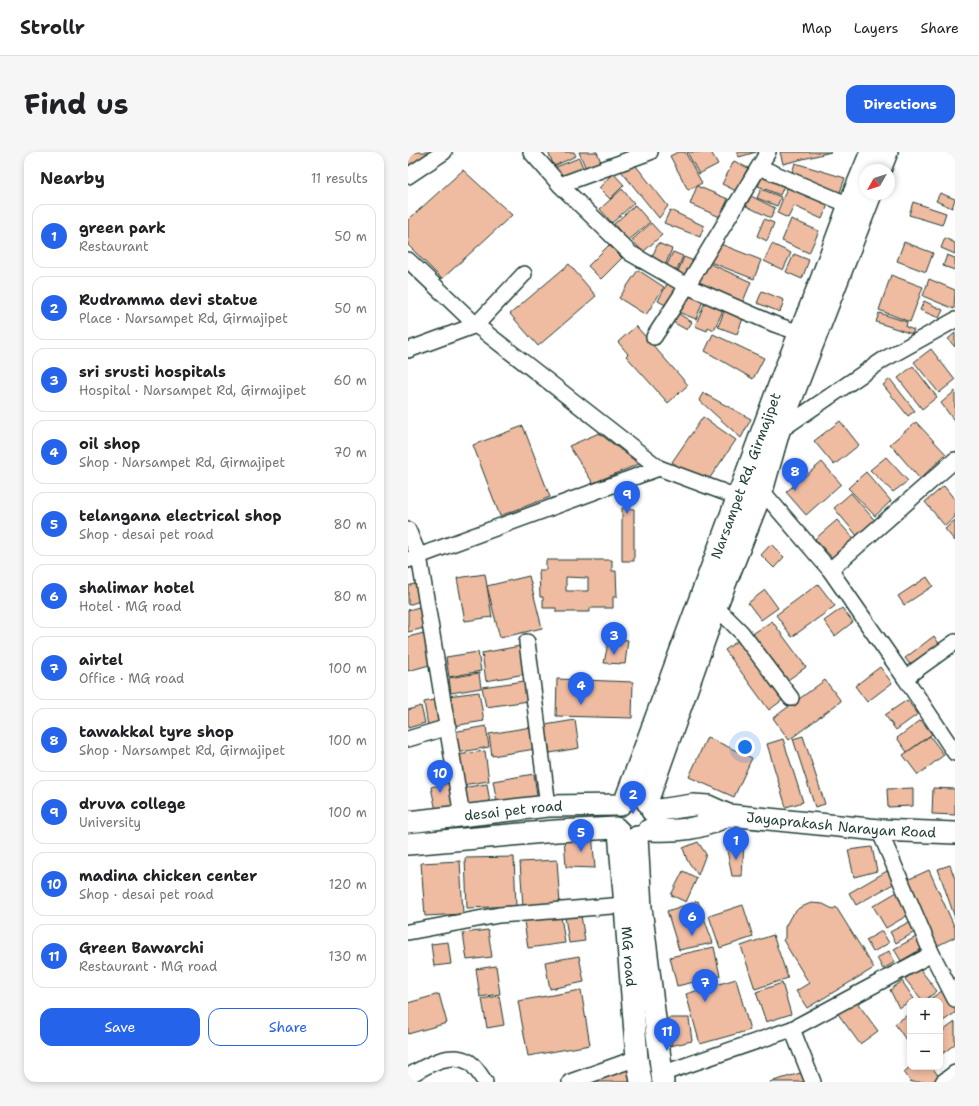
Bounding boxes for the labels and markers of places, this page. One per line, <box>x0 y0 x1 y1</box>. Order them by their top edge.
pin: 8 <box>782 458 808 491</box>
pin: 9 <box>614 481 640 514</box>
pin: 3 <box>601 622 627 655</box>
pin: 4 <box>568 672 594 705</box>
pin: 10 <box>427 760 453 793</box>
pin: 2 <box>620 781 646 814</box>
pin: 5 <box>568 819 594 852</box>
pin: 1 <box>723 827 749 860</box>
pin: 6 <box>679 903 705 936</box>
pin: 7 <box>692 969 718 1002</box>
pin: 11 <box>654 1018 680 1051</box>

